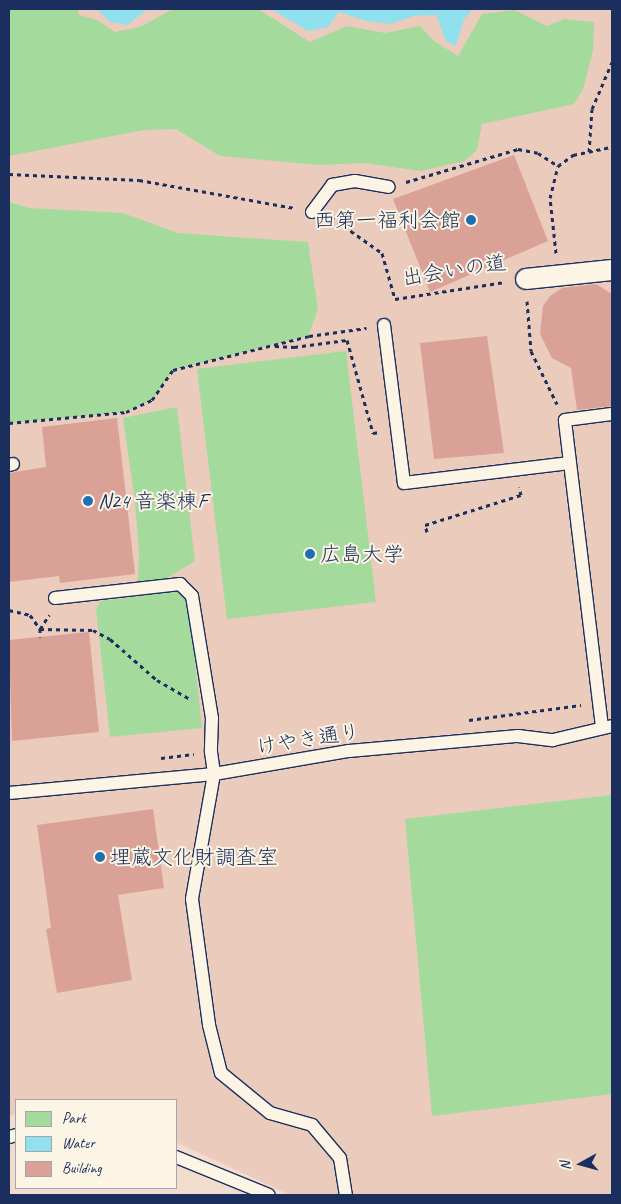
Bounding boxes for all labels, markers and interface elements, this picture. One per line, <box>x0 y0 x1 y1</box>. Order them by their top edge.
place label: 西第一福利会館 <box>314 207 461 233</box>
marker: 西第一福利会館 <box>465 214 477 226</box>
street label: 出会いの道 <box>400 249 508 291</box>
place label: N24 音楽棟F <box>98 488 207 514</box>
marker: N24 音楽棟F <box>82 495 94 507</box>
place label: 広島大学 <box>320 541 404 567</box>
marker: 広島大学 <box>304 548 316 560</box>
street label: けやき通り <box>254 718 362 760</box>
place label: 埋蔵文化財調査室 <box>110 844 278 870</box>
marker: 埋蔵文化財調査室 <box>94 851 106 863</box>
legend <box>15 1099 178 1189</box>
text: Park <box>62 1109 86 1128</box>
text: Water <box>62 1134 95 1153</box>
north arrow <box>556 1139 606 1189</box>
text: Building <box>62 1159 101 1178</box>
text: N <box>557 1161 575 1171</box>

